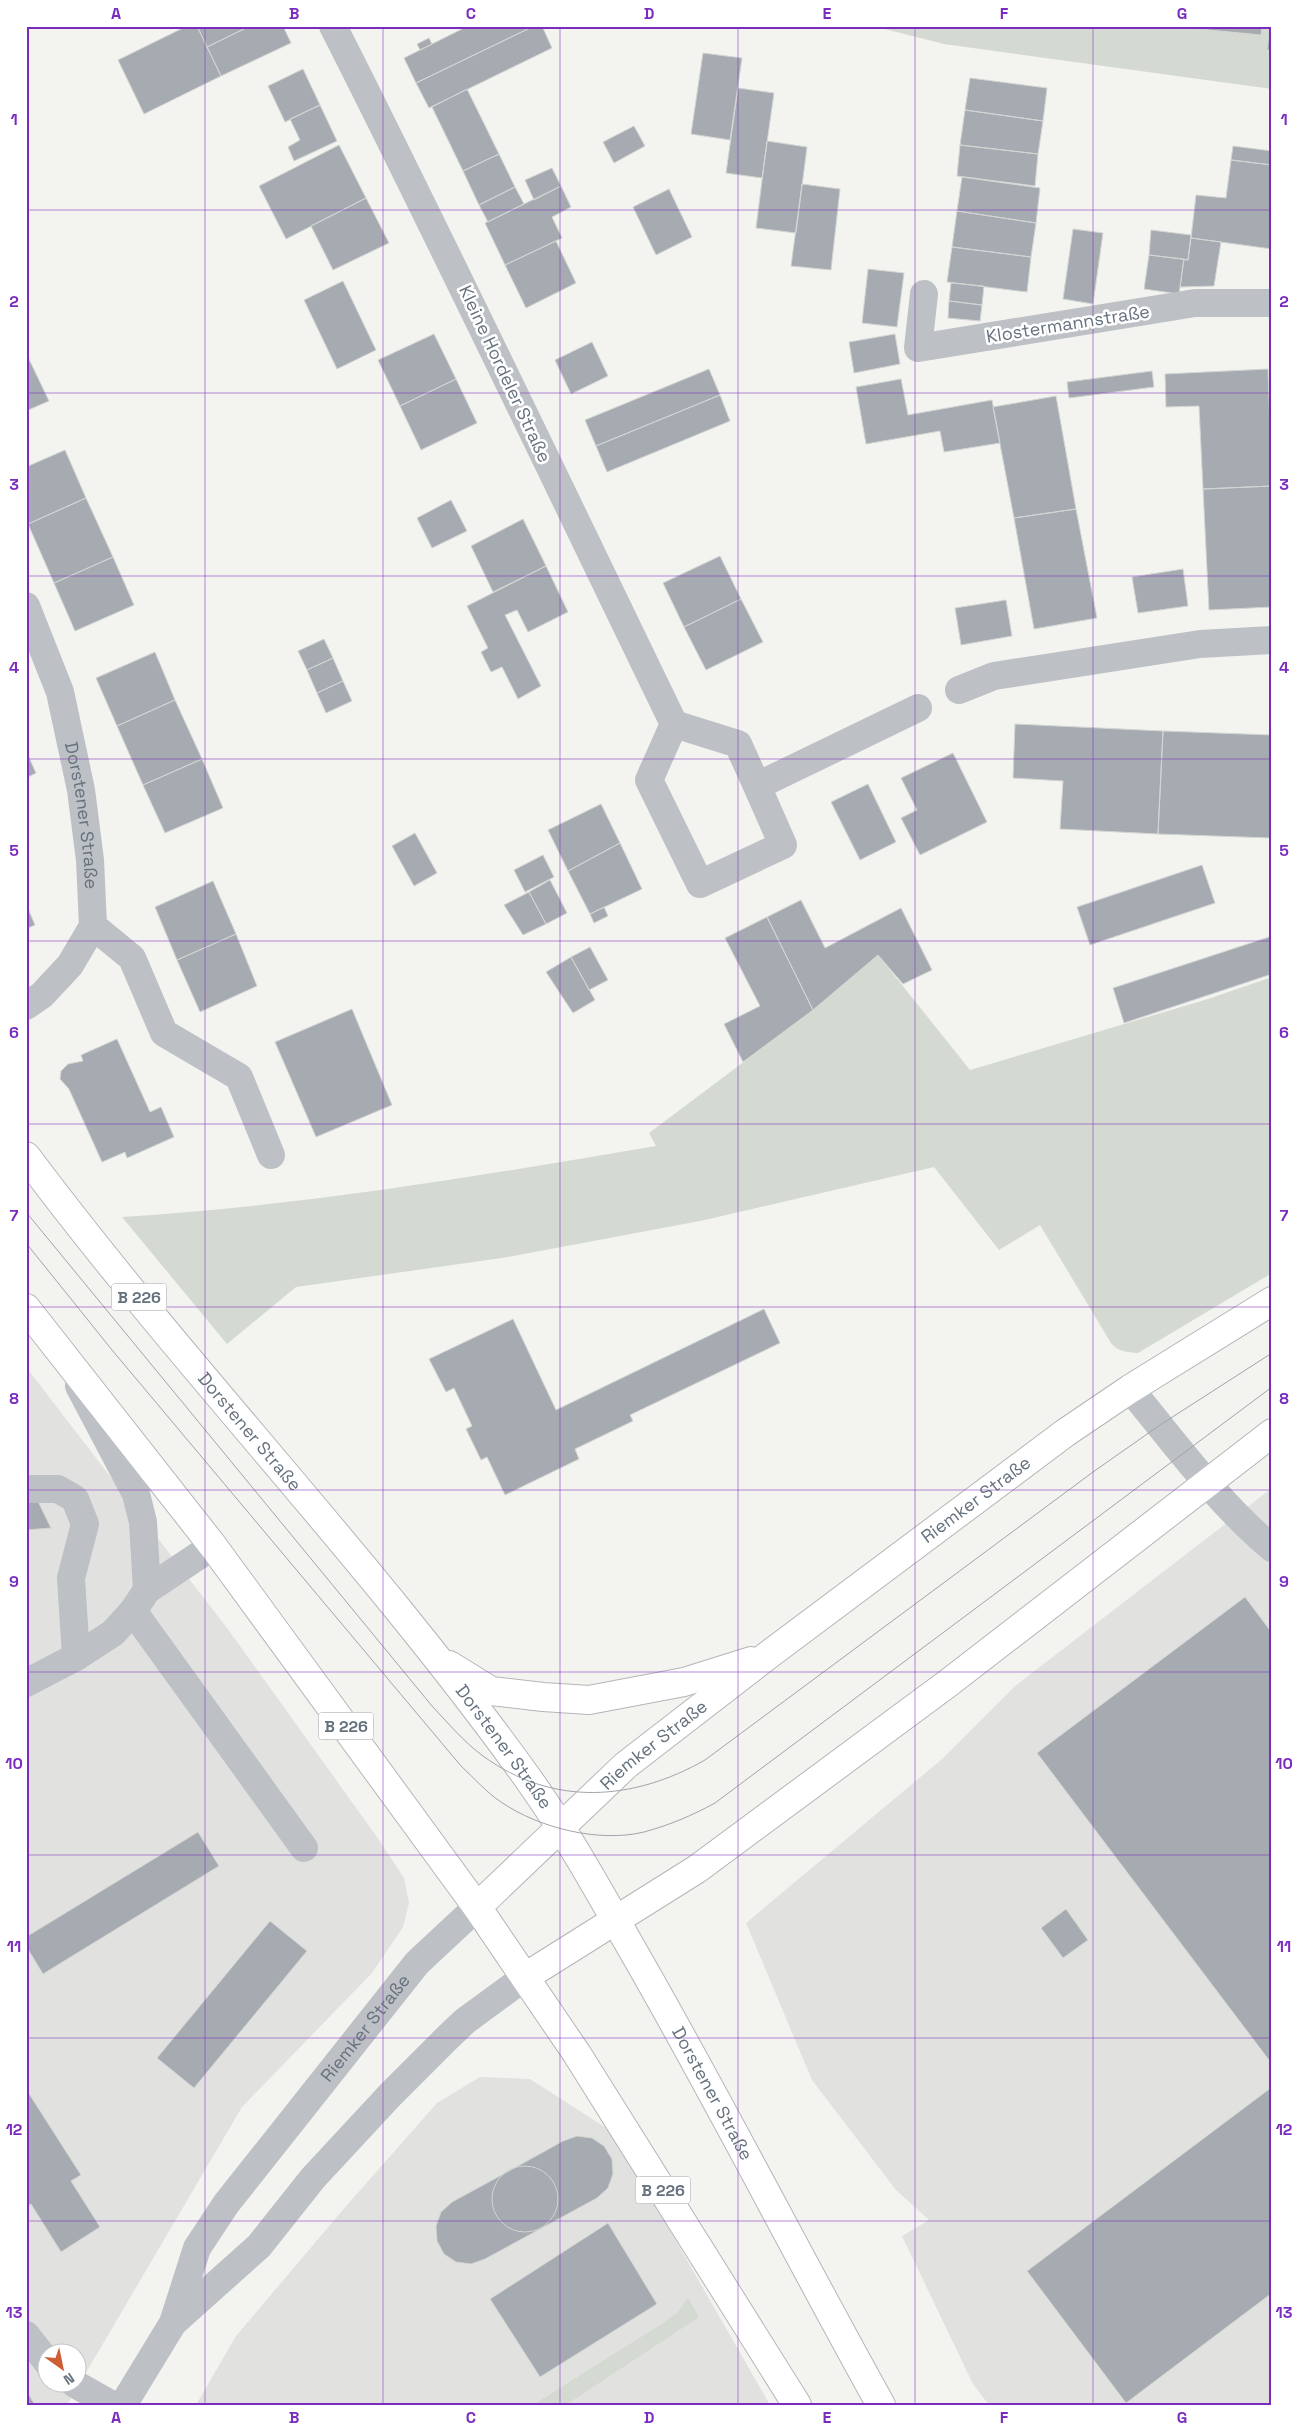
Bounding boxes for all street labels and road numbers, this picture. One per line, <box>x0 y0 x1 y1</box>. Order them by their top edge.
street label: Kleine Hordeler Straße <box>454 281 557 466</box>
street label: Klostermannstraße <box>984 299 1151 348</box>
street label: Dorstener Straße <box>60 739 103 890</box>
road number: B 226 <box>112 1284 166 1310</box>
street label: Dorstener Straße <box>193 1367 307 1496</box>
street label: Riemker Straße <box>916 1451 1035 1548</box>
street label: Dorstener Straße <box>451 1680 558 1813</box>
street label: Riemker Straße <box>595 1694 712 1795</box>
road number: B 226 <box>318 1712 374 1740</box>
street label: Riemker Straße <box>315 1969 415 2086</box>
street label: Dorstener Straße <box>667 2022 758 2164</box>
road number: B 226 <box>636 2176 690 2204</box>

